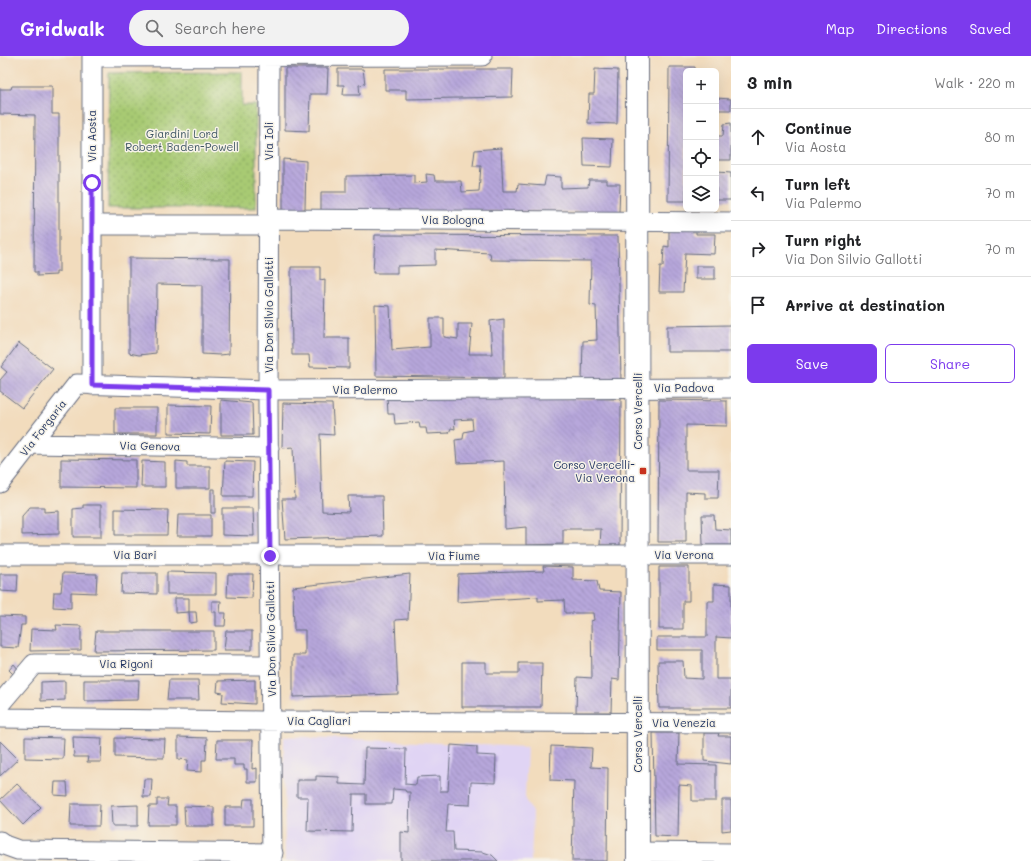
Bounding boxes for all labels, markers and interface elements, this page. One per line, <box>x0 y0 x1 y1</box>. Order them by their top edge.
search box <box>129 10 409 46</box>
text: Gridwalk <box>20 16 105 41</box>
icon: search <box>143 17 165 39</box>
text: Search here <box>175 18 266 38</box>
text: Map <box>826 19 854 38</box>
text: Directions <box>876 19 947 38</box>
text: Saved <box>969 19 1011 38</box>
map controls <box>683 68 719 212</box>
button: + <box>683 68 719 104</box>
text: 3 min <box>747 71 792 93</box>
text: Walk · 220 m <box>934 74 1015 91</box>
button: − <box>683 104 719 140</box>
street label: Via Aosta <box>84 110 99 162</box>
text: Continue <box>785 118 852 138</box>
street label: Via Ioli <box>261 122 276 160</box>
park label: Giardini Lord Robert Baden-Powell <box>125 126 239 154</box>
icon: ahead <box>747 126 769 148</box>
text: 80 m <box>985 128 1015 145</box>
text: Via Aosta <box>785 138 846 155</box>
button: locate <box>683 140 719 176</box>
route start <box>83 174 101 192</box>
text: Turn left <box>785 174 850 194</box>
button: layers <box>683 176 719 212</box>
icon: left <box>747 182 769 204</box>
text: 70 m <box>985 184 1015 201</box>
text: Via Palermo <box>785 194 862 211</box>
street label: Via Bologna <box>422 212 485 227</box>
text: Turn right <box>785 230 862 250</box>
icon: right <box>747 238 769 260</box>
text: 70 m <box>985 240 1015 257</box>
text: Via Don Silvio Gallotti <box>785 250 922 267</box>
street label: Via Don Silvio Gallotti <box>261 257 276 373</box>
icon: arrive <box>747 294 769 316</box>
text: Arrive at destination <box>785 295 945 315</box>
button: Save <box>747 344 877 383</box>
button: Share <box>885 344 1015 383</box>
street label: Corso Vercelli <box>630 373 645 449</box>
street label: Via Padova <box>654 380 714 395</box>
street label: Via Palermo <box>333 382 398 397</box>
street label: Via Forgaria <box>16 396 70 459</box>
street label: Via Genova <box>119 437 181 454</box>
place label: Corso Vercelli- Via Verona <box>554 457 635 485</box>
marker: Corso Vercelli- Via Verona <box>638 466 648 476</box>
street label: Via Bari <box>113 547 157 562</box>
route end <box>261 547 279 565</box>
street label: Via Verona <box>654 547 714 562</box>
street label: Via Fiume <box>428 548 480 563</box>
street label: Via Don Silvio Gallotti <box>262 581 279 697</box>
street label: Via Rigoni <box>99 656 153 671</box>
street label: Corso Vercelli <box>630 696 645 772</box>
street label: Via Cagliari <box>287 713 351 728</box>
street label: Via Venezia <box>652 715 716 730</box>

